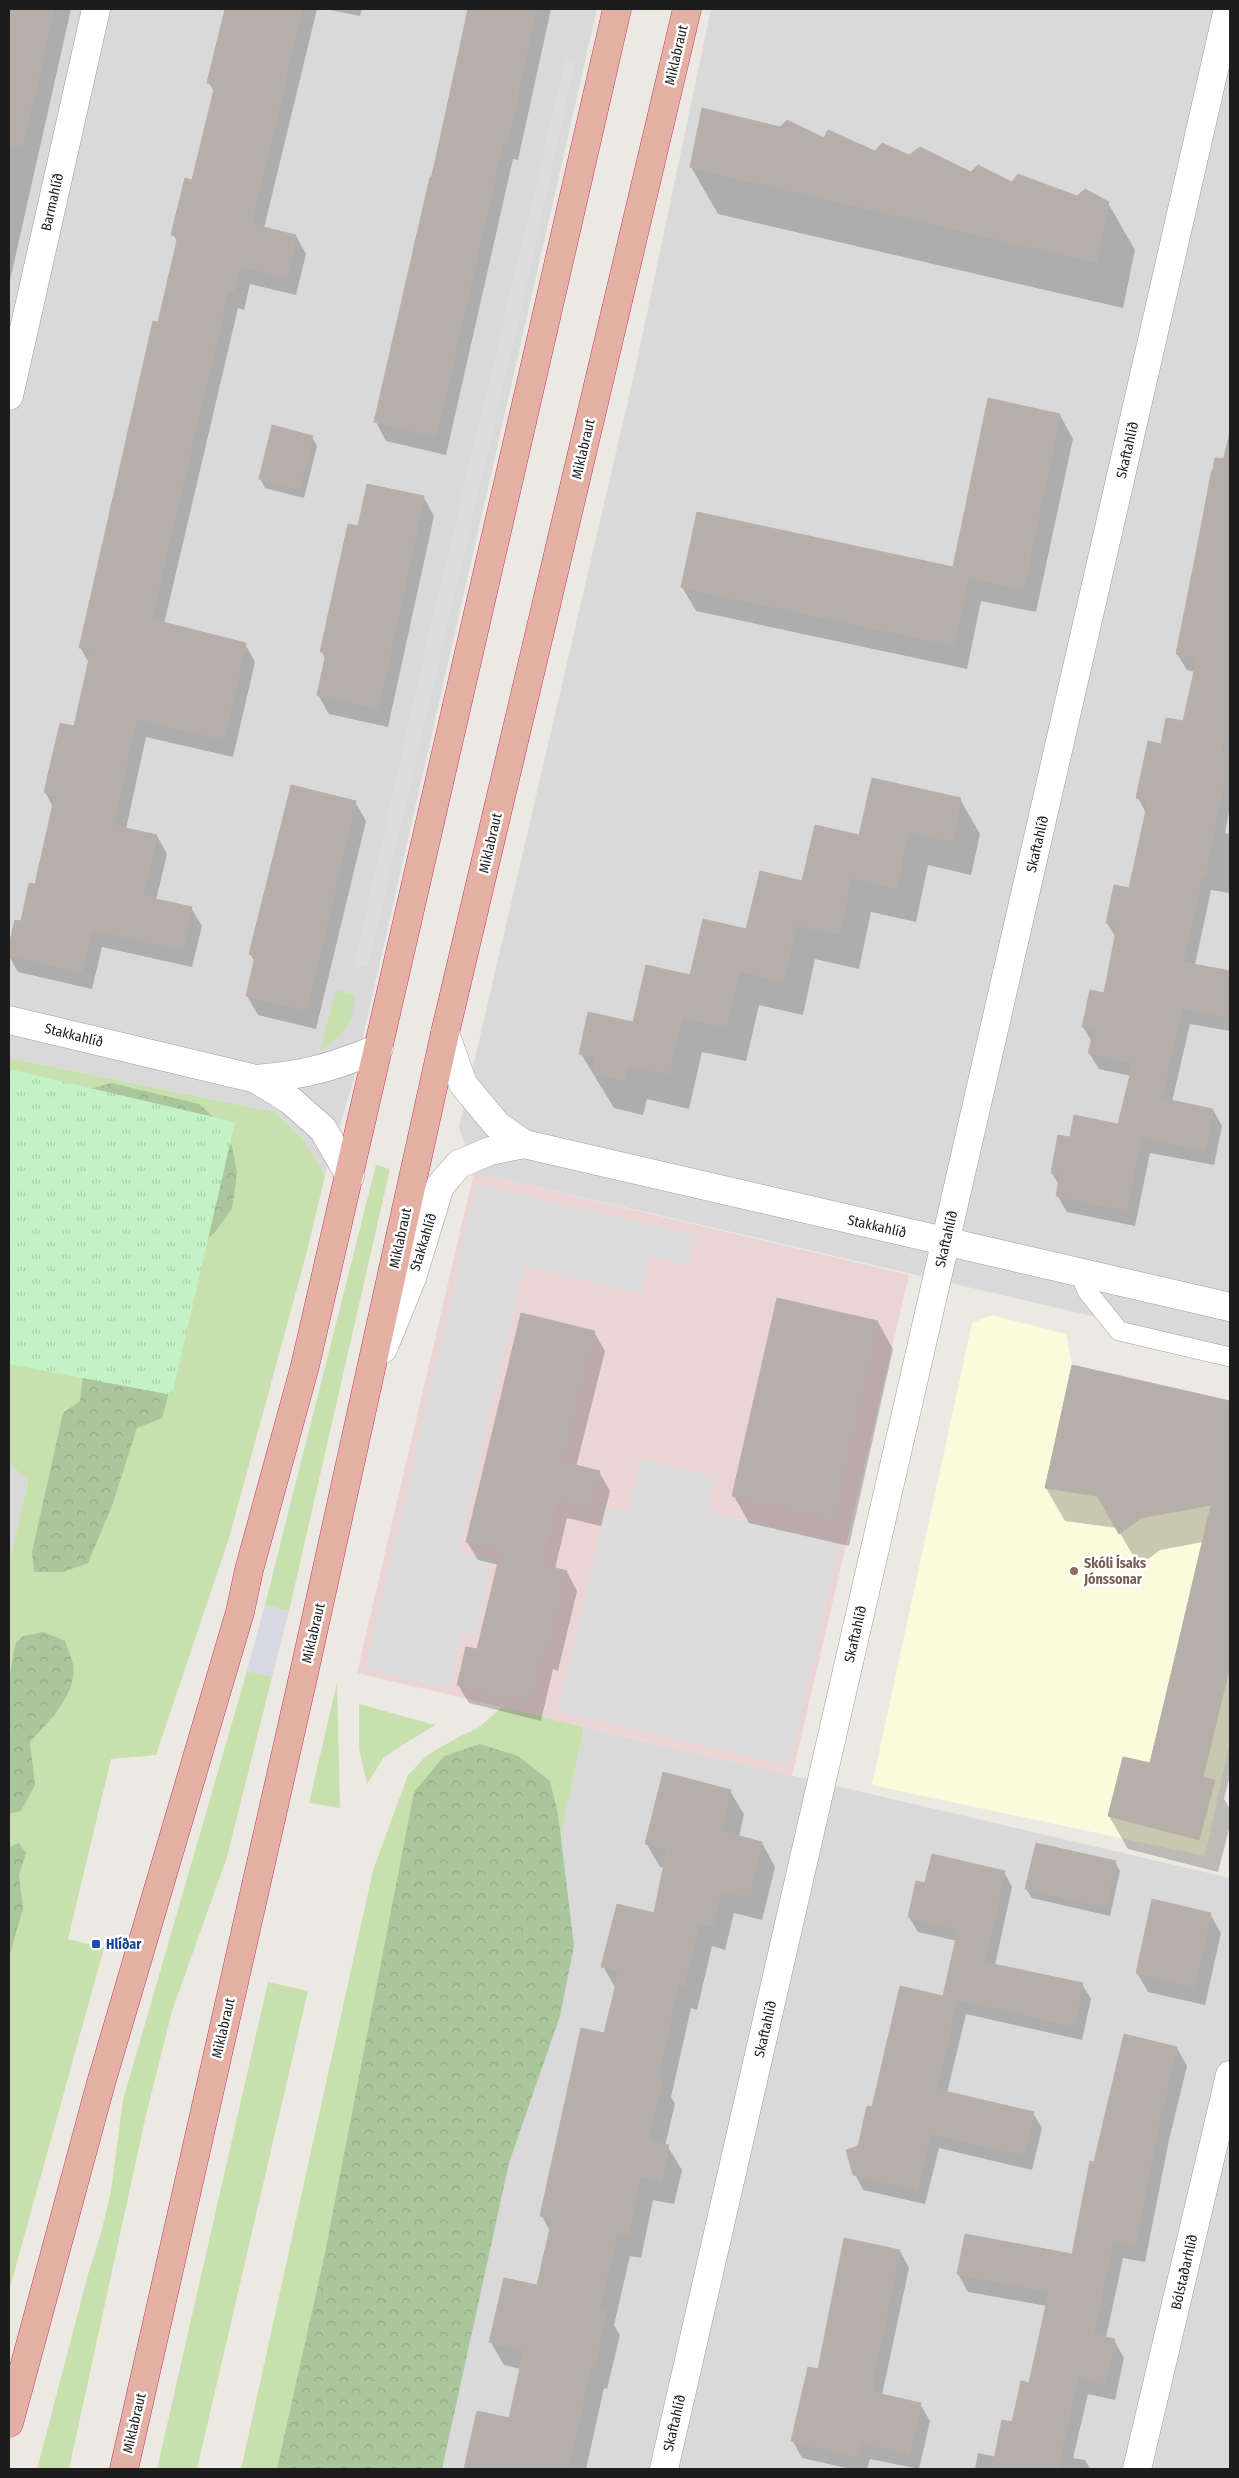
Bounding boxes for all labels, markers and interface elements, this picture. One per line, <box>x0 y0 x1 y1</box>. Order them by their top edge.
street label: Miklabraut <box>661 23 692 87</box>
street label: Barmahlíð <box>38 172 67 233</box>
street label: Miklabraut <box>568 417 599 481</box>
street label: Skaftahlíð <box>1113 420 1142 480</box>
street label: Miklabraut <box>475 811 506 875</box>
street label: Skaftahlíð <box>1023 814 1052 874</box>
street label: Stakkahlíð <box>43 1020 105 1051</box>
street label: Miklabraut <box>386 1206 415 1270</box>
street label: Skaftahlíð <box>932 1209 961 1269</box>
street label: Stakkahlíð <box>407 1211 440 1273</box>
street label: Stakkahlíð <box>846 1211 908 1241</box>
place label: Skóli Ísaks Jónssonar <box>1083 1554 1146 1588</box>
marker: Skóli Ísaks Jónssonar <box>1068 1565 1080 1577</box>
street label: Miklabraut <box>298 1601 329 1665</box>
street label: Skaftahlíð <box>841 1604 870 1664</box>
place label: Hlíðar <box>106 1936 142 1953</box>
marker: Hlíðar <box>90 1938 102 1950</box>
street label: Miklabraut <box>208 1996 239 2060</box>
street label: Skaftahlíð <box>751 1999 780 2059</box>
street label: Bólstaðarhlíð <box>1168 2233 1201 2311</box>
street label: Miklabraut <box>119 2391 150 2455</box>
street label: Skaftahlíð <box>660 2393 689 2453</box>

